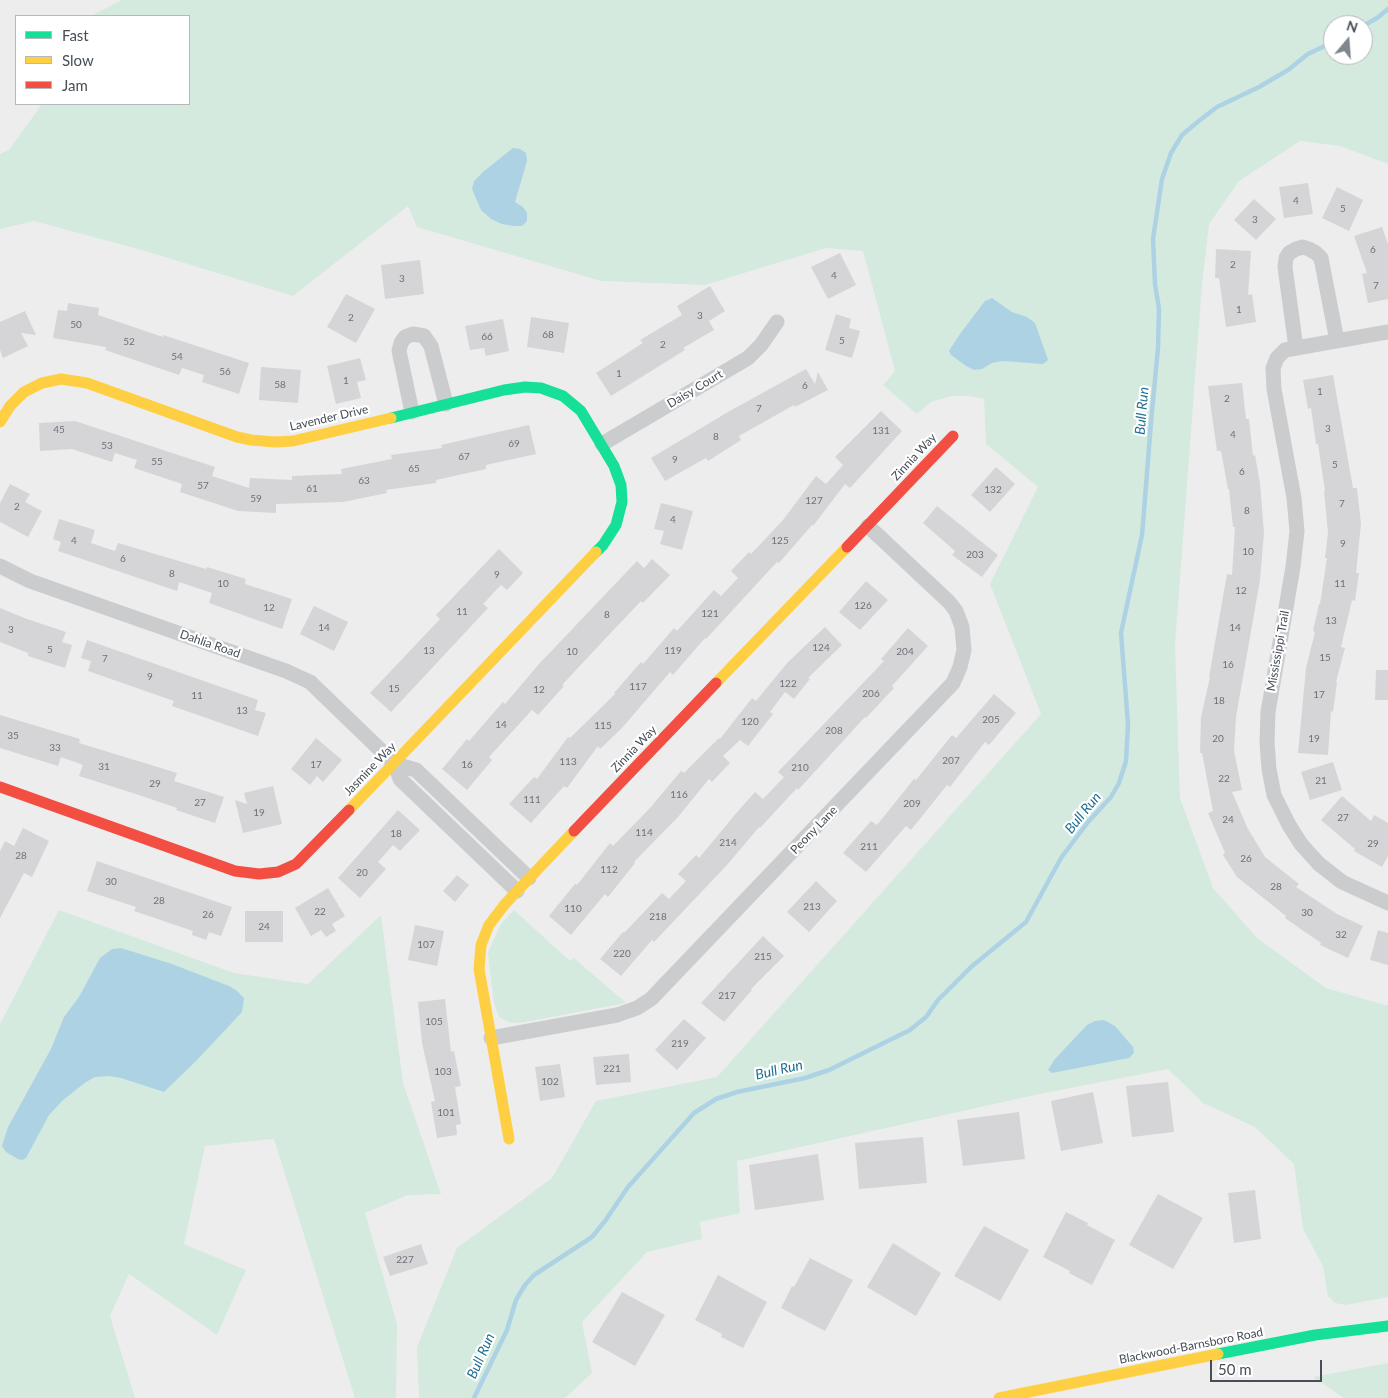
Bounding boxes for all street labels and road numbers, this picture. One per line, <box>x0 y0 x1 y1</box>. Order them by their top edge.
street label: Daisy Court <box>665 367 725 411</box>
street label: Lavender Drive <box>288 402 370 434</box>
street label: Zinnia Way <box>889 430 939 484</box>
street label: Mississippi Trail <box>1264 610 1292 692</box>
street label: Dahlia Road <box>178 627 242 661</box>
street label: Zinnia Way <box>608 723 660 775</box>
street label: Jasmine Way <box>341 739 399 799</box>
street label: Peony Lane <box>788 803 840 857</box>
street label: Blackwood-Barnsboro Road <box>1118 1325 1264 1367</box>

